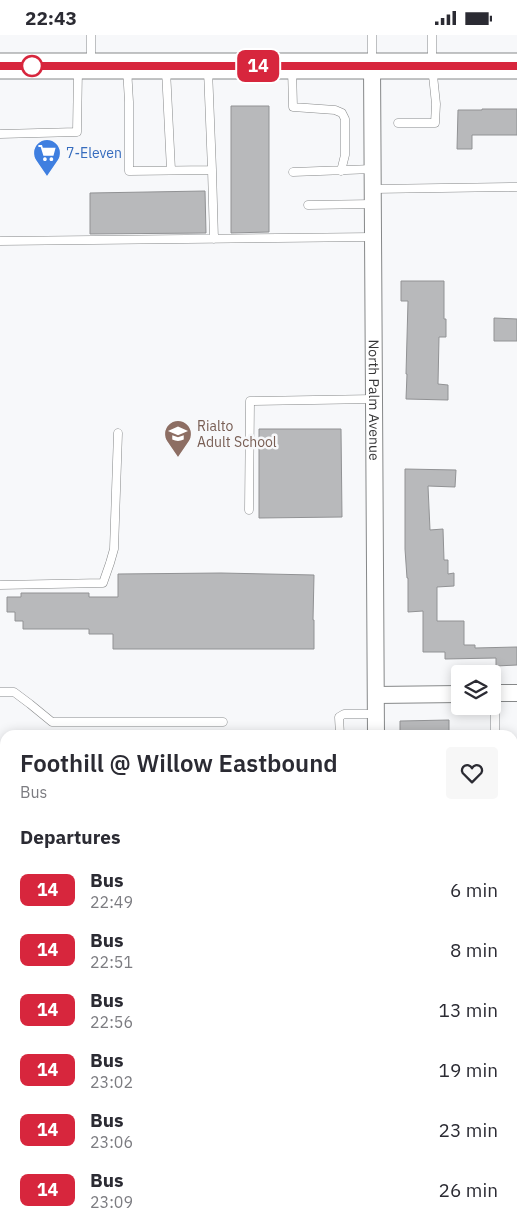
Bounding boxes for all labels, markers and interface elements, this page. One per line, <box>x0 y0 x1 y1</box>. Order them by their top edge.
text: 22:43 <box>25 6 77 30</box>
line badge: 14 <box>236 50 280 82</box>
text: 14 <box>247 54 269 77</box>
unlabelled marker <box>21 55 43 77</box>
supermarket icon: 7-Eleven <box>32 138 62 177</box>
place label: 7-Eleven <box>66 144 122 162</box>
street label: North Palm Avenue <box>365 339 383 461</box>
place label: Rialto Adult School <box>197 417 277 451</box>
school or university icon: Rialto Adult School <box>163 419 193 458</box>
map controls <box>451 665 501 715</box>
button: layers <box>451 665 501 715</box>
text: Foothill @ Willow Eastbound <box>20 747 338 779</box>
button: heart <box>446 747 498 799</box>
text: Bus <box>20 782 47 802</box>
text: Departures <box>20 825 120 849</box>
text: Bus <box>90 868 124 892</box>
text: 14 <box>37 878 58 901</box>
text: 6 min <box>450 878 498 902</box>
text: 22:49 <box>90 892 133 912</box>
text: Bus <box>90 928 124 952</box>
text: 14 <box>37 938 58 961</box>
text: 8 min <box>450 938 498 962</box>
text: 22:51 <box>90 952 133 972</box>
text: Bus <box>90 988 124 1012</box>
text: 14 <box>37 998 58 1021</box>
text: 13 min <box>439 998 498 1022</box>
text: 22:56 <box>90 1012 133 1032</box>
text: Bus <box>90 1048 124 1072</box>
text: 14 <box>37 1058 58 1081</box>
text: 19 min <box>439 1058 498 1082</box>
text: 23:02 <box>90 1072 133 1092</box>
text: Bus <box>90 1108 124 1132</box>
text: 14 <box>37 1118 58 1141</box>
text: 23 min <box>439 1118 498 1142</box>
text: 23:06 <box>90 1132 133 1152</box>
text: Bus <box>90 1168 124 1192</box>
text: 14 <box>37 1178 58 1201</box>
text: 26 min <box>439 1178 498 1202</box>
text: 23:09 <box>90 1192 133 1212</box>

